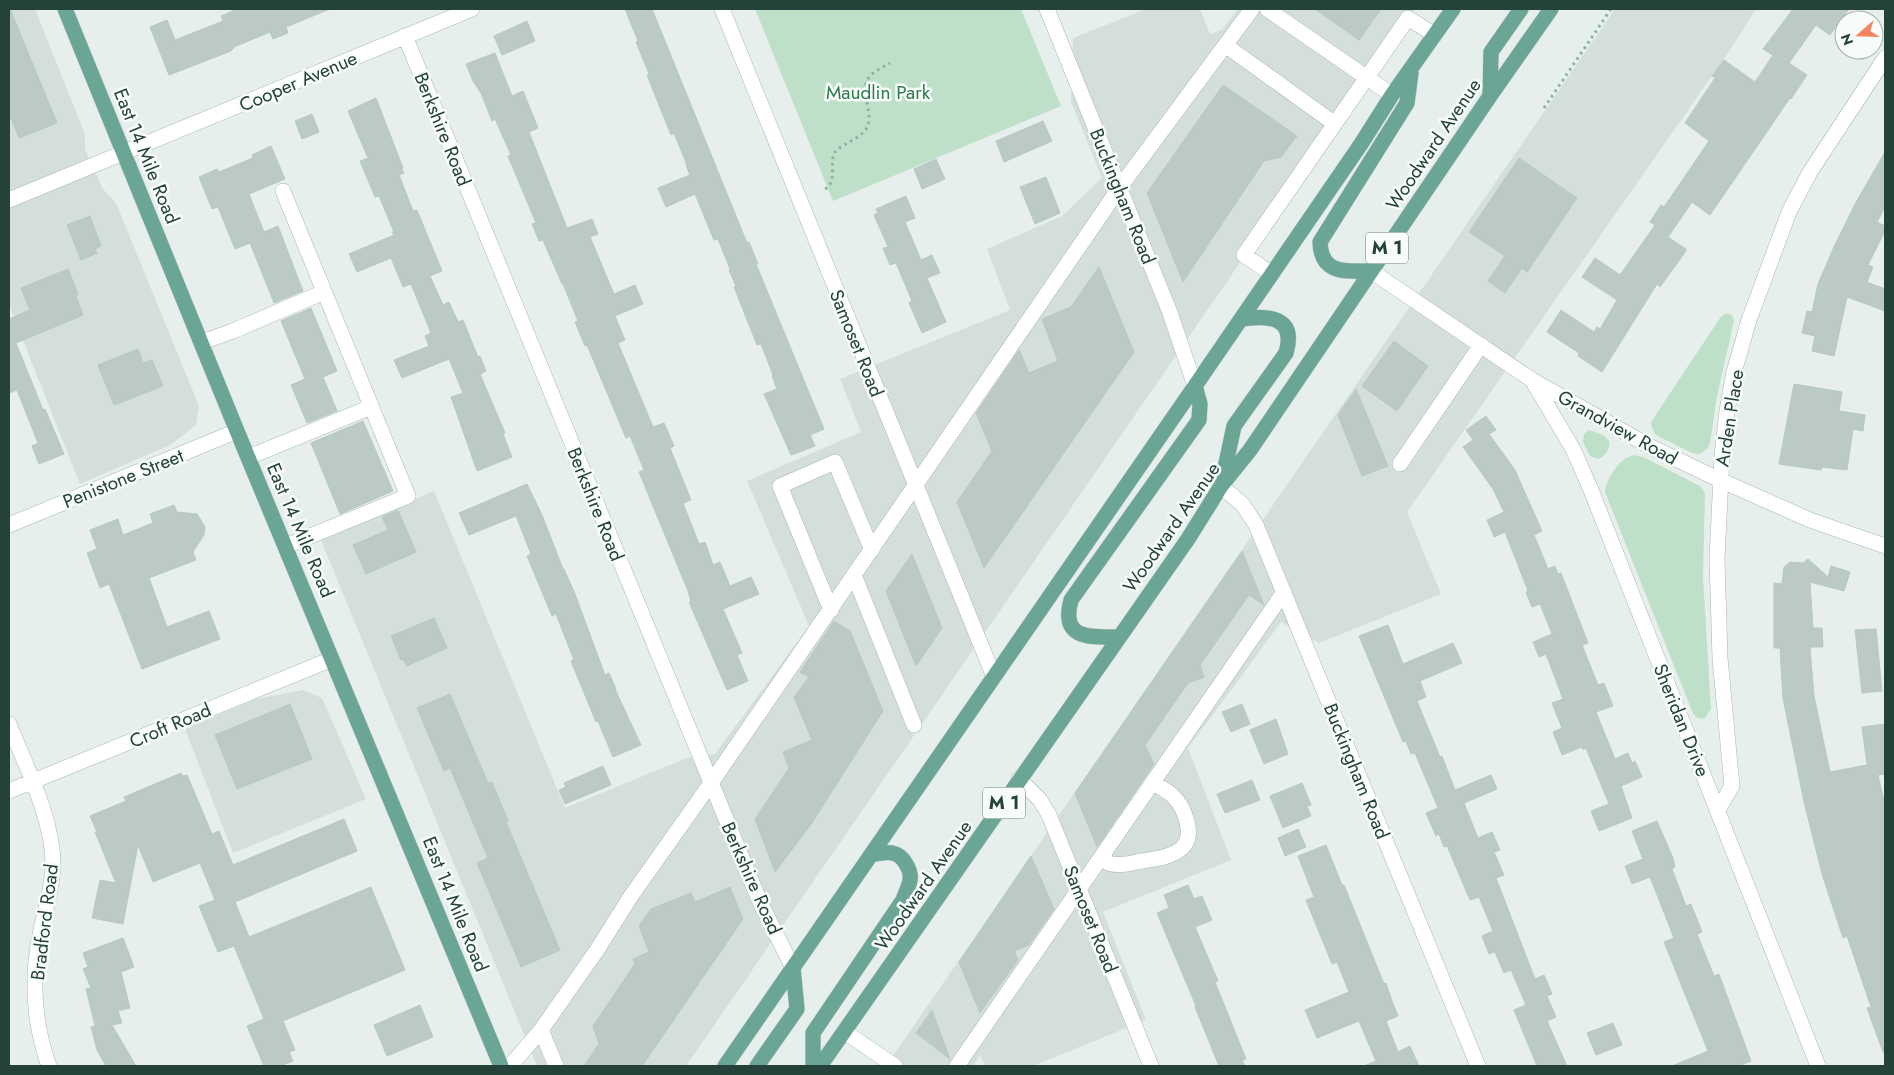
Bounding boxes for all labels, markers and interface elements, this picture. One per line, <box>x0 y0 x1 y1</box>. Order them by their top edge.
north arrow <box>1834 10 1884 60</box>
text: N <box>1835 31 1858 48</box>
street label: Cooper Avenue <box>235 44 362 118</box>
street label: Berkshire Road <box>407 68 478 190</box>
street label: Woodward Avenue <box>1379 73 1488 215</box>
park label: Maudlin Park <box>826 79 931 106</box>
street label: East 14 Mile Road <box>107 84 186 228</box>
street label: Buckingham Road <box>1083 124 1162 268</box>
road number: M 1 <box>1366 232 1408 264</box>
street label: Samoset Road <box>823 286 890 401</box>
street label: Arden Place <box>1708 367 1751 469</box>
street label: Grandview Road <box>1553 383 1683 472</box>
street label: Penistone Street <box>59 442 188 515</box>
street label: Berkshire Road <box>560 443 631 565</box>
street label: Woodward Avenue <box>1116 457 1227 598</box>
street label: East 14 Mile Road <box>260 459 341 602</box>
street label: Sheridan Drive <box>1647 660 1717 781</box>
street label: Croft Road <box>125 696 215 755</box>
street label: Buckingham Road <box>1317 699 1396 843</box>
road number: M 1 <box>983 788 1025 818</box>
street label: Woodward Avenue <box>868 815 979 956</box>
street label: Berkshire Road <box>715 818 788 939</box>
street label: East 14 Mile Road <box>416 832 495 976</box>
street label: Bradford Road <box>24 862 65 982</box>
street label: Samoset Road <box>1057 862 1124 977</box>

